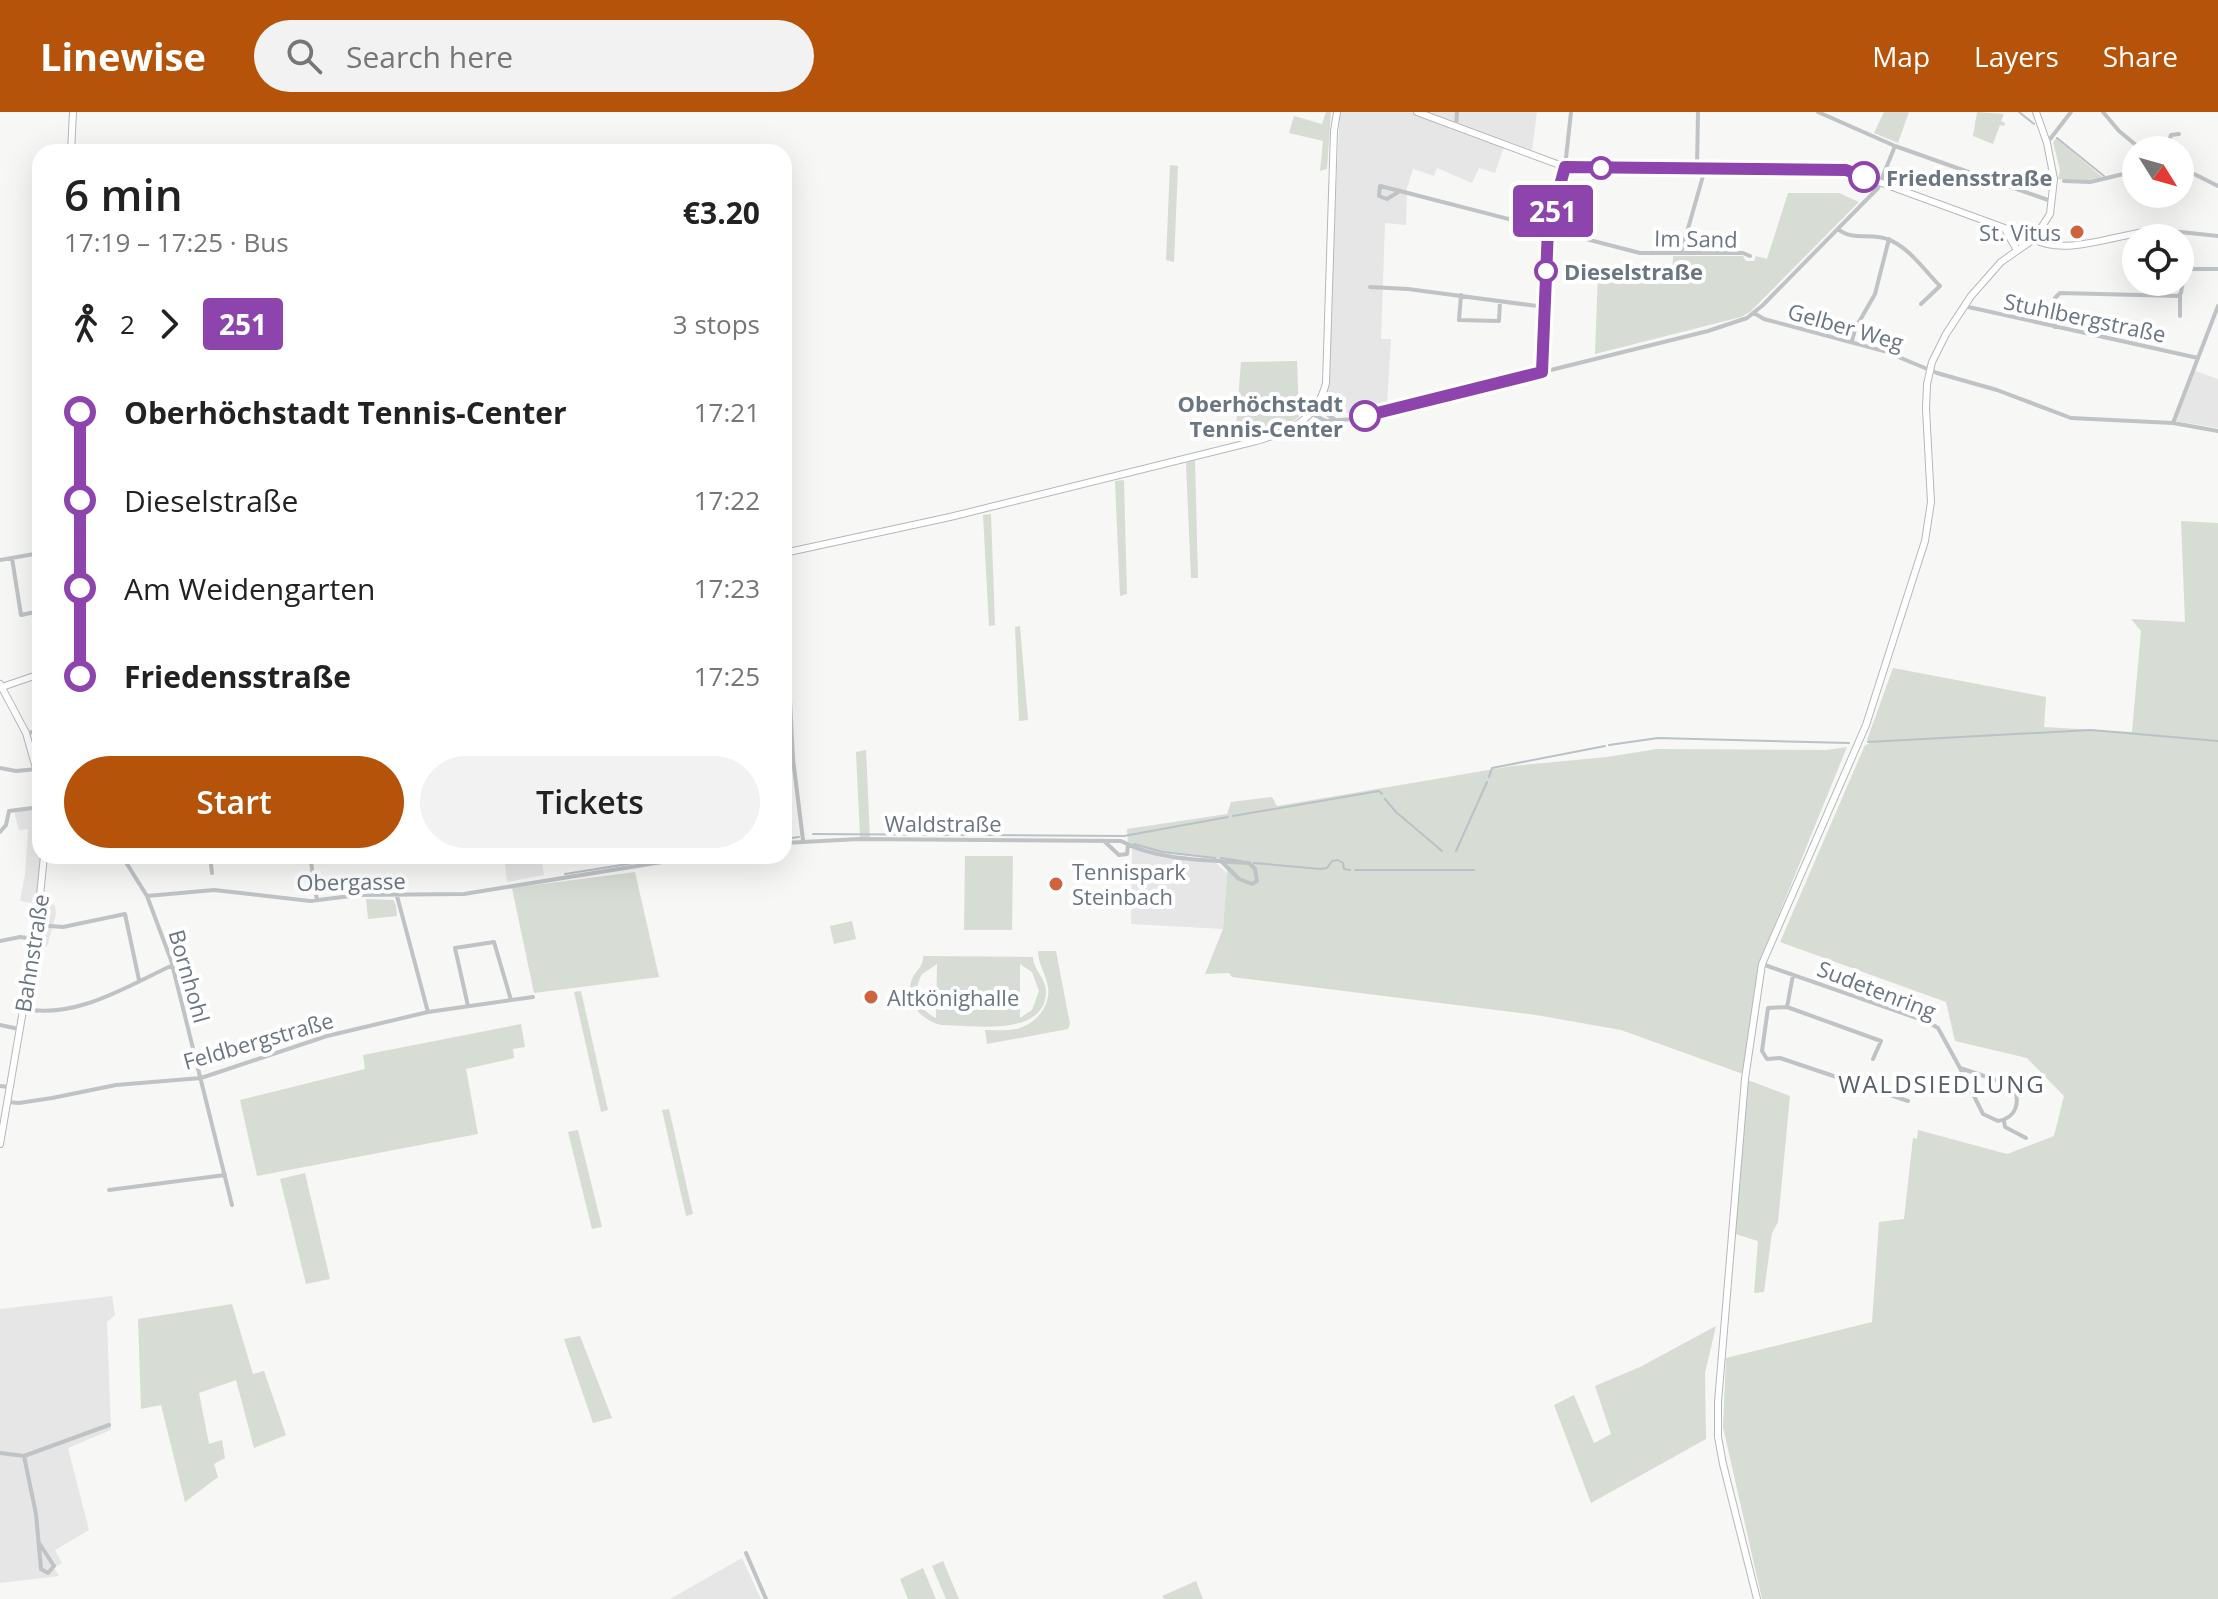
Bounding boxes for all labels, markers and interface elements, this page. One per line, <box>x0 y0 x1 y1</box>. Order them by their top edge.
search box <box>254 20 814 92</box>
text: Linewise <box>40 30 206 82</box>
icon: search <box>282 34 326 78</box>
text: Search here <box>346 36 513 77</box>
text: Map <box>1872 37 1930 75</box>
text: Layers <box>1974 37 2059 75</box>
text: Share <box>2103 37 2178 75</box>
north arrow <box>2122 136 2194 208</box>
map controls <box>2122 136 2194 296</box>
unlabelled marker <box>1590 157 1612 179</box>
marker: Friedensstraße <box>1849 162 1879 192</box>
place label: Friedensstraße <box>1886 162 2053 192</box>
text: 6 min <box>64 164 183 224</box>
line badge: 251 <box>1507 185 1599 237</box>
text: €3.20 <box>683 192 760 233</box>
text: 251 <box>1529 192 1577 230</box>
place label: St. Vitus <box>1979 217 2061 247</box>
street label: Im Sand <box>1654 222 1738 254</box>
marker: St. Vitus <box>2068 223 2086 241</box>
text: 17:19 – 17:25 · Bus <box>64 224 289 260</box>
button: locate <box>2122 224 2194 296</box>
place label: Dieselstraße <box>1564 256 1703 286</box>
marker: Dieselstraße <box>1535 260 1557 282</box>
street label: Stuhlbergstraße <box>2001 285 2169 349</box>
street label: Gelber Weg <box>1785 295 1907 357</box>
icon: walk <box>64 302 108 346</box>
icon: forward <box>147 302 191 346</box>
text: 251 <box>219 305 267 343</box>
text: 2 <box>120 306 135 342</box>
text: 3 stops <box>673 306 760 342</box>
place label: Oberhöchstadt Tennis-Center <box>1177 388 1343 443</box>
text: Oberhöchstadt Tennis-Center <box>124 392 567 433</box>
text: 17:21 <box>694 394 760 430</box>
marker: Oberhöchstadt Tennis-Center <box>1350 401 1380 431</box>
text: Dieselstraße <box>124 480 298 521</box>
text: 17:22 <box>694 482 760 518</box>
text: Am Weidengarten <box>124 568 375 609</box>
text: 17:23 <box>694 570 760 606</box>
text: Friedensstraße <box>124 656 351 697</box>
text: 17:25 <box>694 658 760 694</box>
button: Start <box>64 756 404 848</box>
button: Tickets <box>420 756 760 848</box>
street label: Waldstraße <box>884 808 1002 838</box>
place label: Tennispark Steinbach <box>1072 856 1186 911</box>
street label: Obergasse <box>296 865 406 897</box>
marker: Tennispark Steinbach <box>1047 875 1065 893</box>
street label: Bahnstraße <box>7 892 55 1014</box>
street label: Bornhohl <box>162 926 218 1026</box>
street label: Sudetenring <box>1813 953 1941 1025</box>
place label: Altkönighalle <box>887 982 1019 1012</box>
marker: Altkönighalle <box>862 988 880 1006</box>
street label: Feldbergstraße <box>179 1004 337 1076</box>
district label: WALDSIEDLUNG <box>1838 1067 2046 1100</box>

